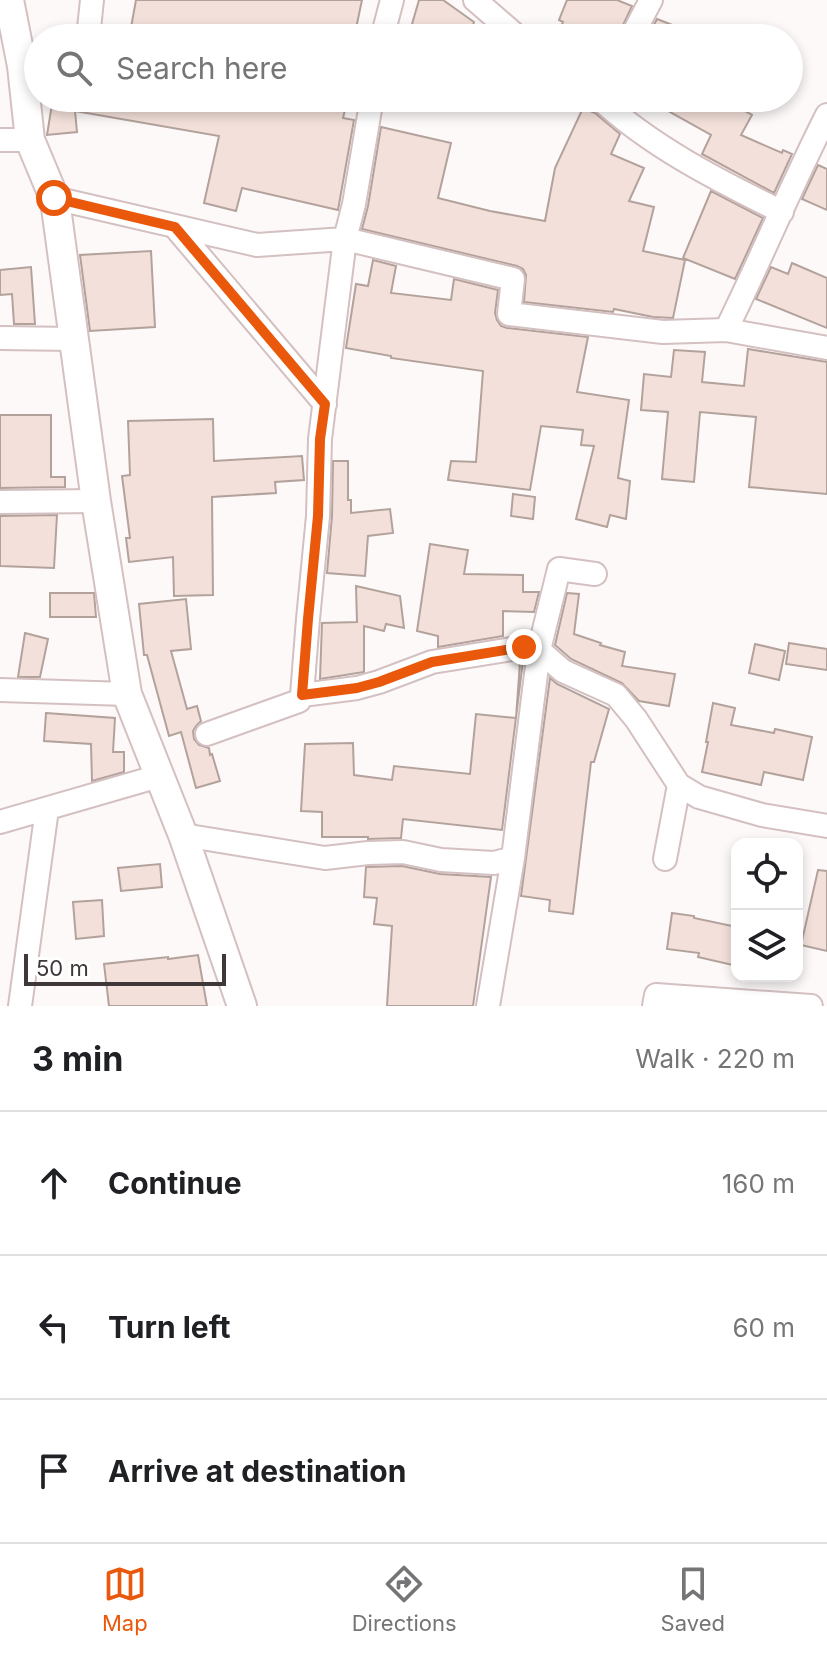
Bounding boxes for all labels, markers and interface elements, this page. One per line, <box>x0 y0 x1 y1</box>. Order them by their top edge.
search box <box>24 24 803 112</box>
icon: search <box>52 46 96 90</box>
text: Search here <box>116 50 288 86</box>
route start <box>36 180 72 216</box>
route end <box>506 629 542 665</box>
map controls <box>731 838 803 982</box>
button: locate <box>731 838 803 910</box>
button: layers <box>731 910 803 982</box>
scale bar <box>24 950 226 986</box>
text: 50 m <box>36 955 89 981</box>
text: 3 min <box>32 1038 123 1079</box>
text: Walk · 220 m <box>635 1043 795 1074</box>
icon: ahead <box>32 1161 76 1205</box>
text: Continue <box>108 1165 242 1201</box>
text: 160 m <box>722 1168 795 1199</box>
icon: left <box>32 1305 76 1349</box>
text: Turn left <box>108 1309 230 1345</box>
text: 60 m <box>732 1312 795 1343</box>
icon: arrive <box>32 1449 76 1493</box>
text: Arrive at destination <box>108 1453 406 1489</box>
tab: Map <box>102 1562 148 1636</box>
tab: Directions <box>352 1562 457 1636</box>
tab: Saved <box>661 1562 725 1636</box>

